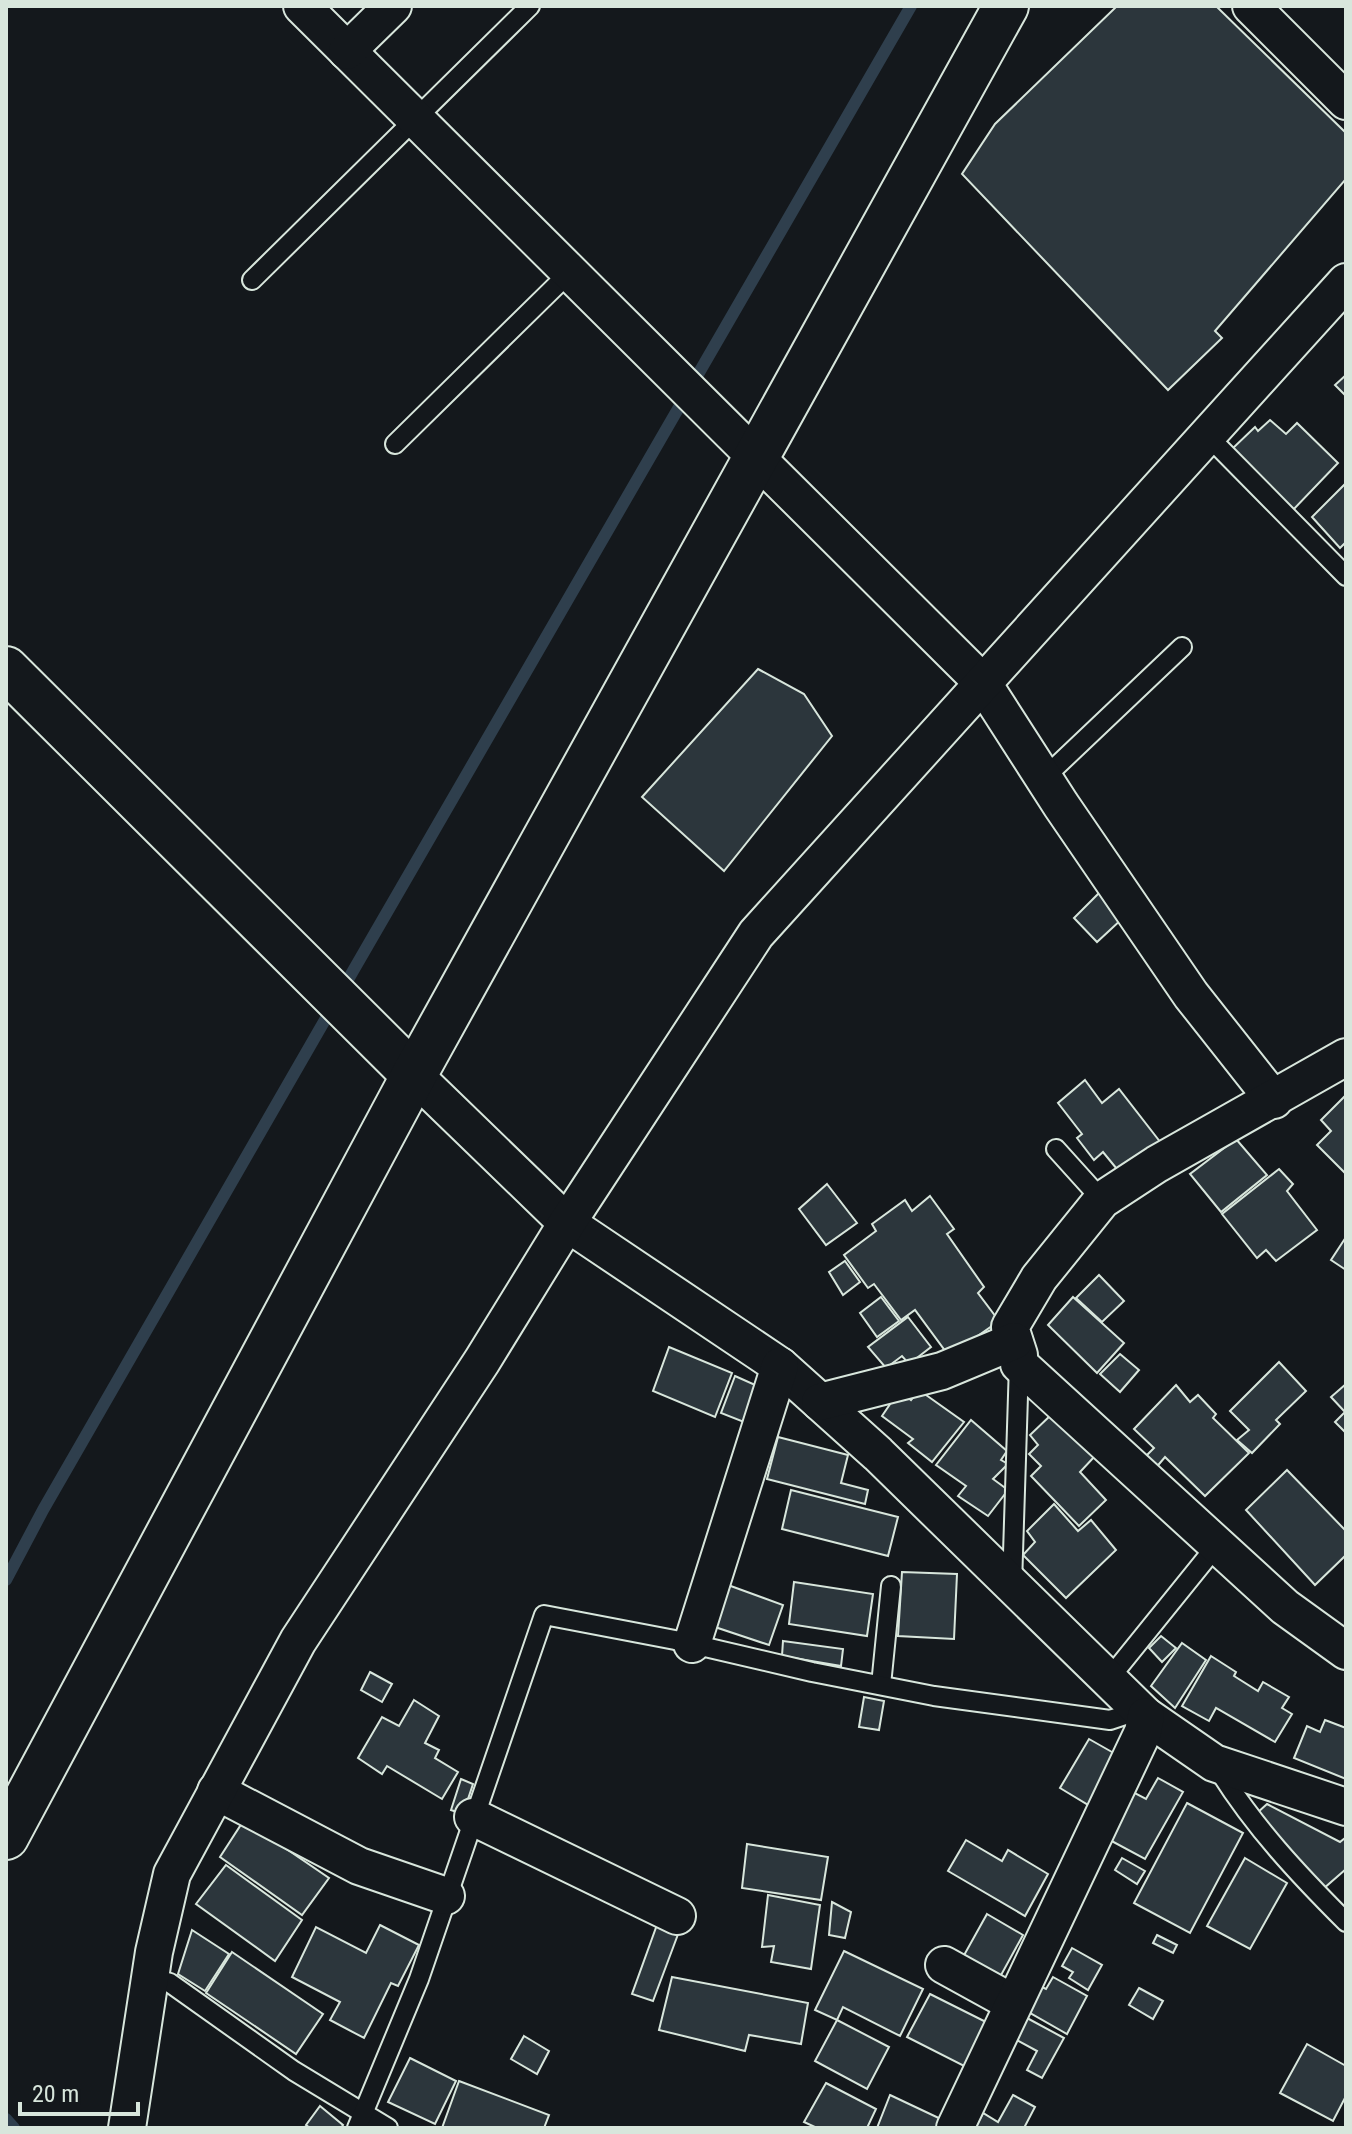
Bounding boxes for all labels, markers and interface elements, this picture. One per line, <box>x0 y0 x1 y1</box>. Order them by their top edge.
scale bar <box>20 2066 138 2116</box>
text: 20 m <box>32 2080 79 2108</box>

